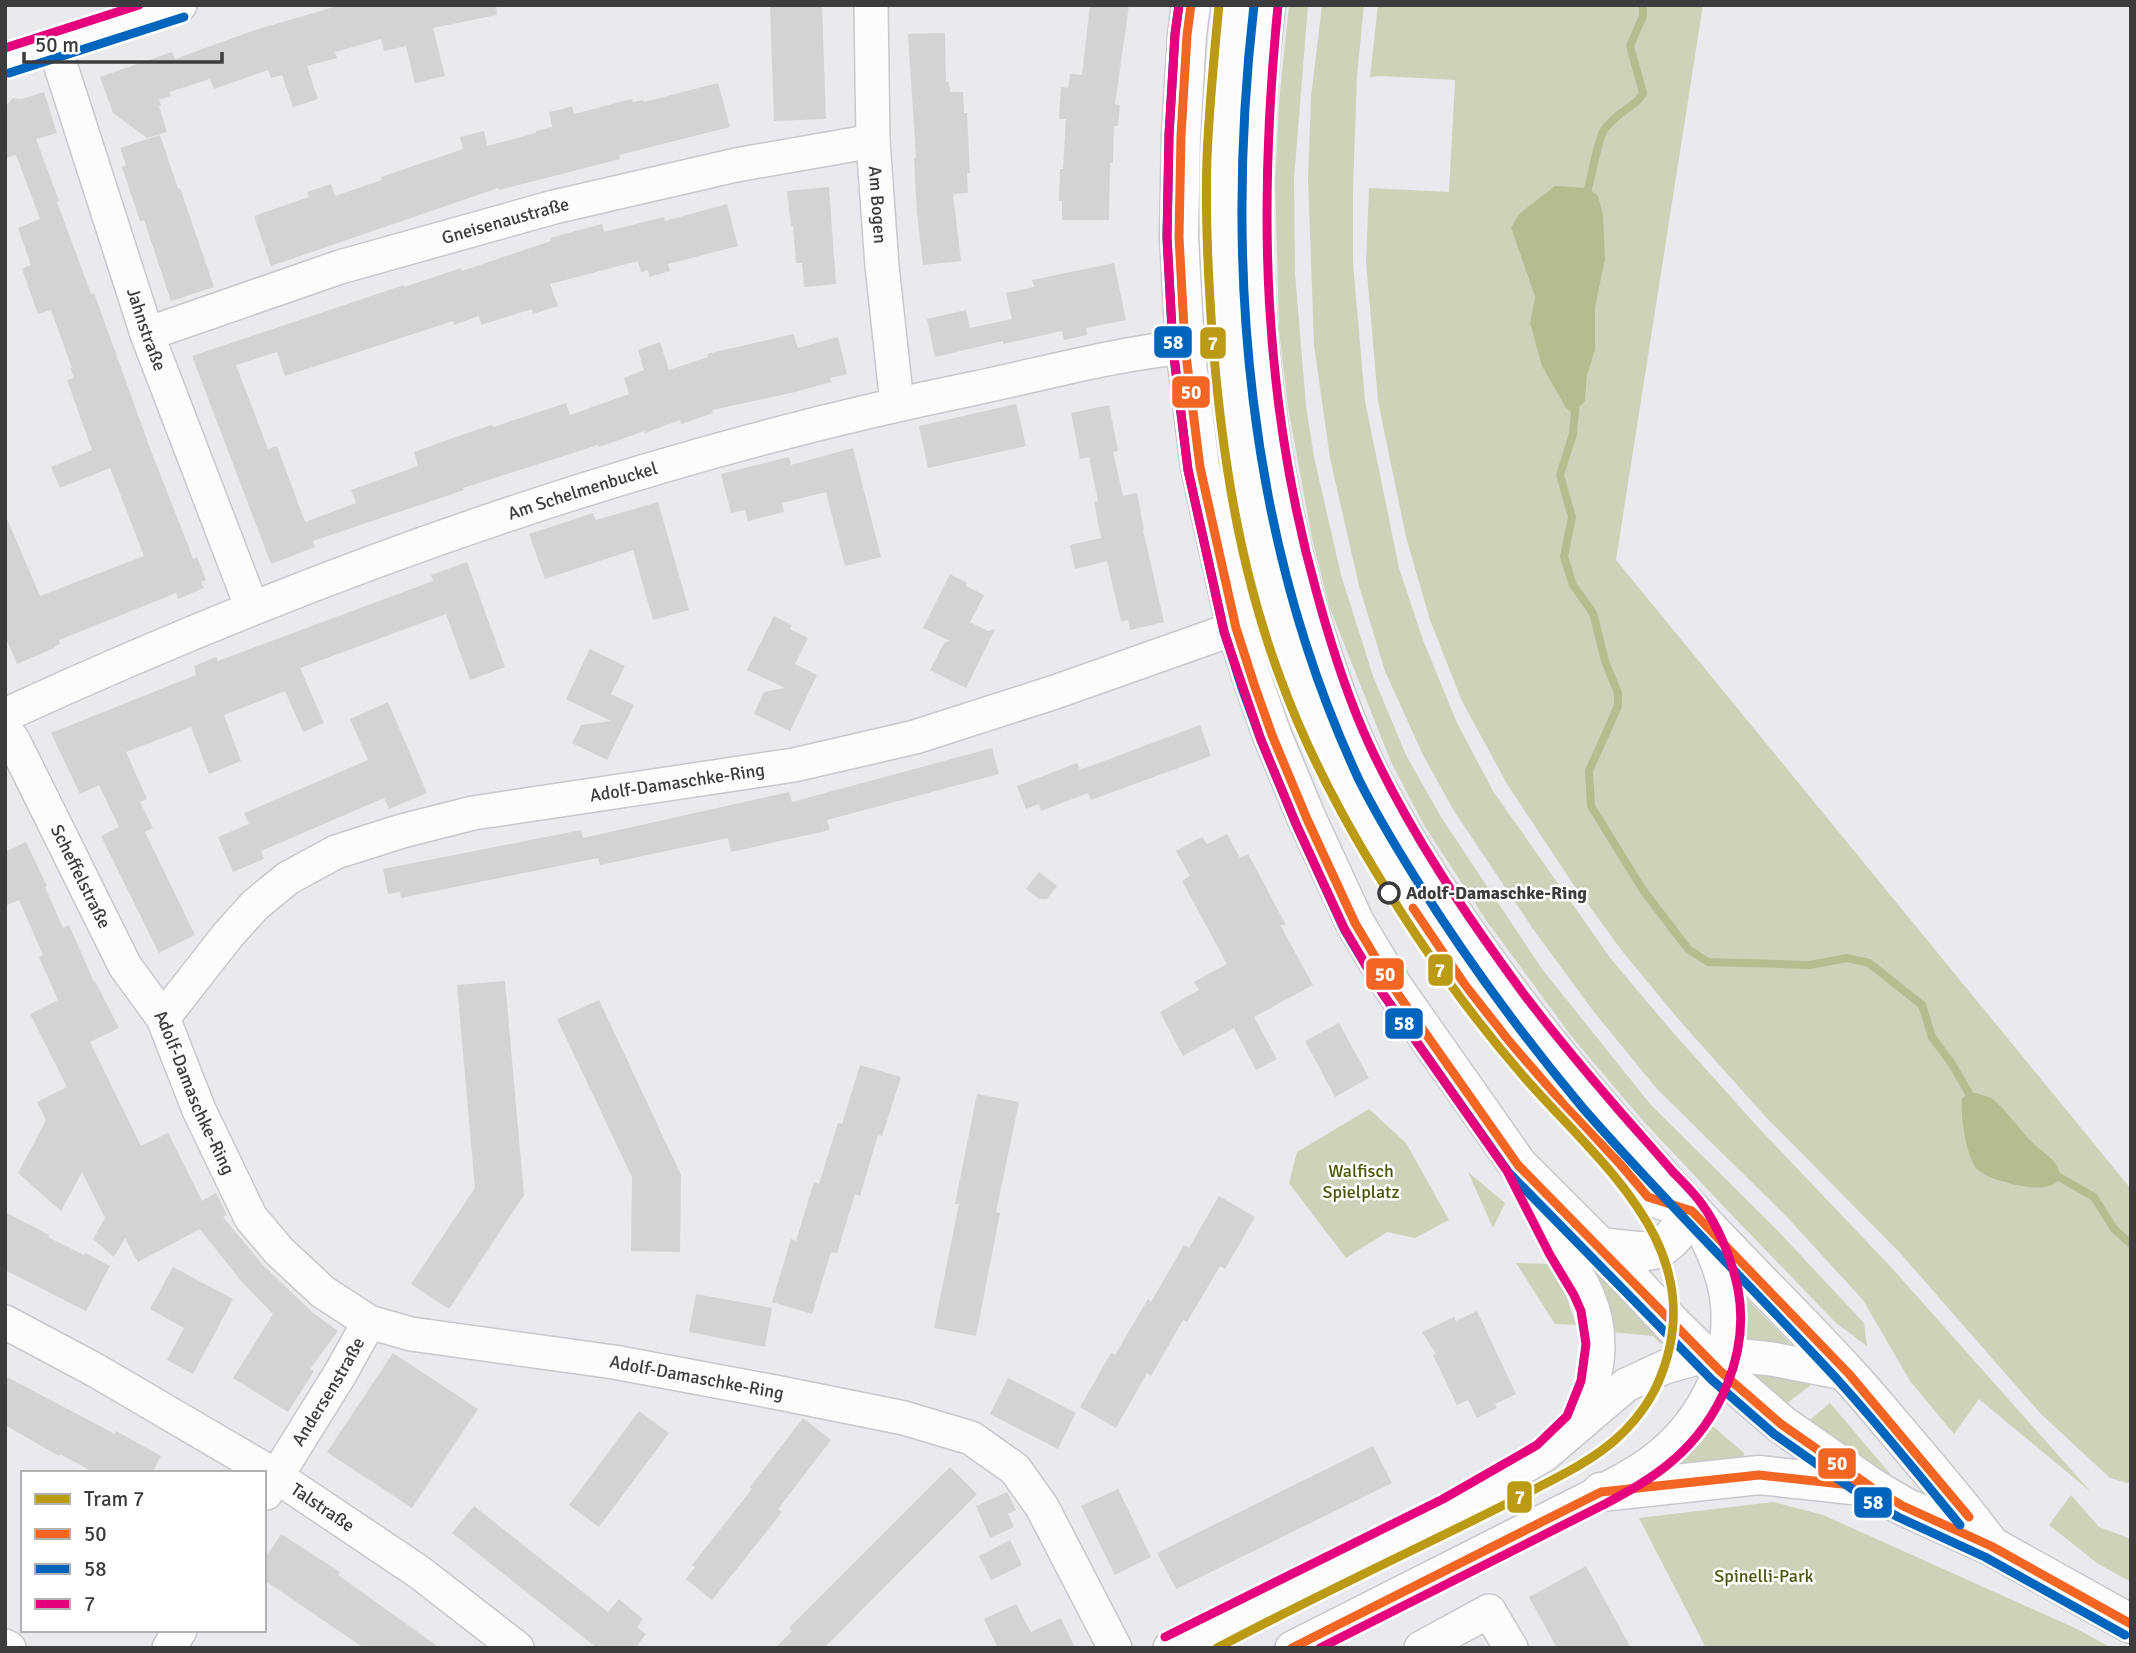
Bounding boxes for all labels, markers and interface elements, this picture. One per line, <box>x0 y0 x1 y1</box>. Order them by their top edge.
scale bar <box>24 21 222 65</box>
text: 50 m <box>35 32 79 58</box>
street label: Am Bogen <box>864 165 891 244</box>
street label: Gneisenaustraße <box>439 193 571 249</box>
street label: Jahnstraße <box>122 285 171 374</box>
line badge: 58 <box>1153 325 1193 359</box>
line badge: 7 <box>1199 326 1227 360</box>
text: 58 <box>1163 331 1183 355</box>
text: 7 <box>1208 332 1218 356</box>
line badge: 50 <box>1171 375 1211 409</box>
text: 50 <box>1181 381 1201 405</box>
street label: Am Schelmenbuckel <box>505 457 660 525</box>
street label: Adolf-Damaschke-Ring <box>588 759 766 806</box>
street label: Scheffelstraße <box>46 821 116 932</box>
marker: Adolf-Damaschke-Ring <box>1378 882 1400 904</box>
place label: Adolf-Damaschke-Ring <box>1406 882 1587 904</box>
line badge: 7 <box>1427 953 1454 987</box>
line badge: 50 <box>1365 957 1405 991</box>
text: 7 <box>1435 959 1445 983</box>
text: 50 <box>1375 963 1395 987</box>
street label: Adolf-Damaschke-Ring <box>150 1005 239 1178</box>
line badge: 58 <box>1384 1007 1424 1040</box>
text: 58 <box>1394 1012 1414 1036</box>
park label: Walfisch Spielplatz <box>1322 1160 1400 1203</box>
street label: Andersenstraße <box>287 1333 369 1450</box>
street label: Adolf-Damaschke-Ring <box>608 1350 786 1404</box>
line badge: 50 <box>1817 1447 1857 1480</box>
text: 50 <box>1827 1452 1847 1476</box>
legend <box>21 1471 266 1632</box>
street label: Talstraße <box>287 1478 359 1537</box>
line badge: 7 <box>1506 1480 1533 1514</box>
text: Tram 7 <box>84 1486 144 1512</box>
text: 7 <box>1515 1486 1525 1510</box>
line badge: 58 <box>1853 1486 1893 1519</box>
text: 58 <box>1863 1491 1883 1515</box>
text: 50 <box>84 1521 107 1547</box>
text: 58 <box>84 1556 107 1582</box>
park label: Spinelli-Park <box>1714 1565 1814 1587</box>
text: 7 <box>84 1591 95 1617</box>

